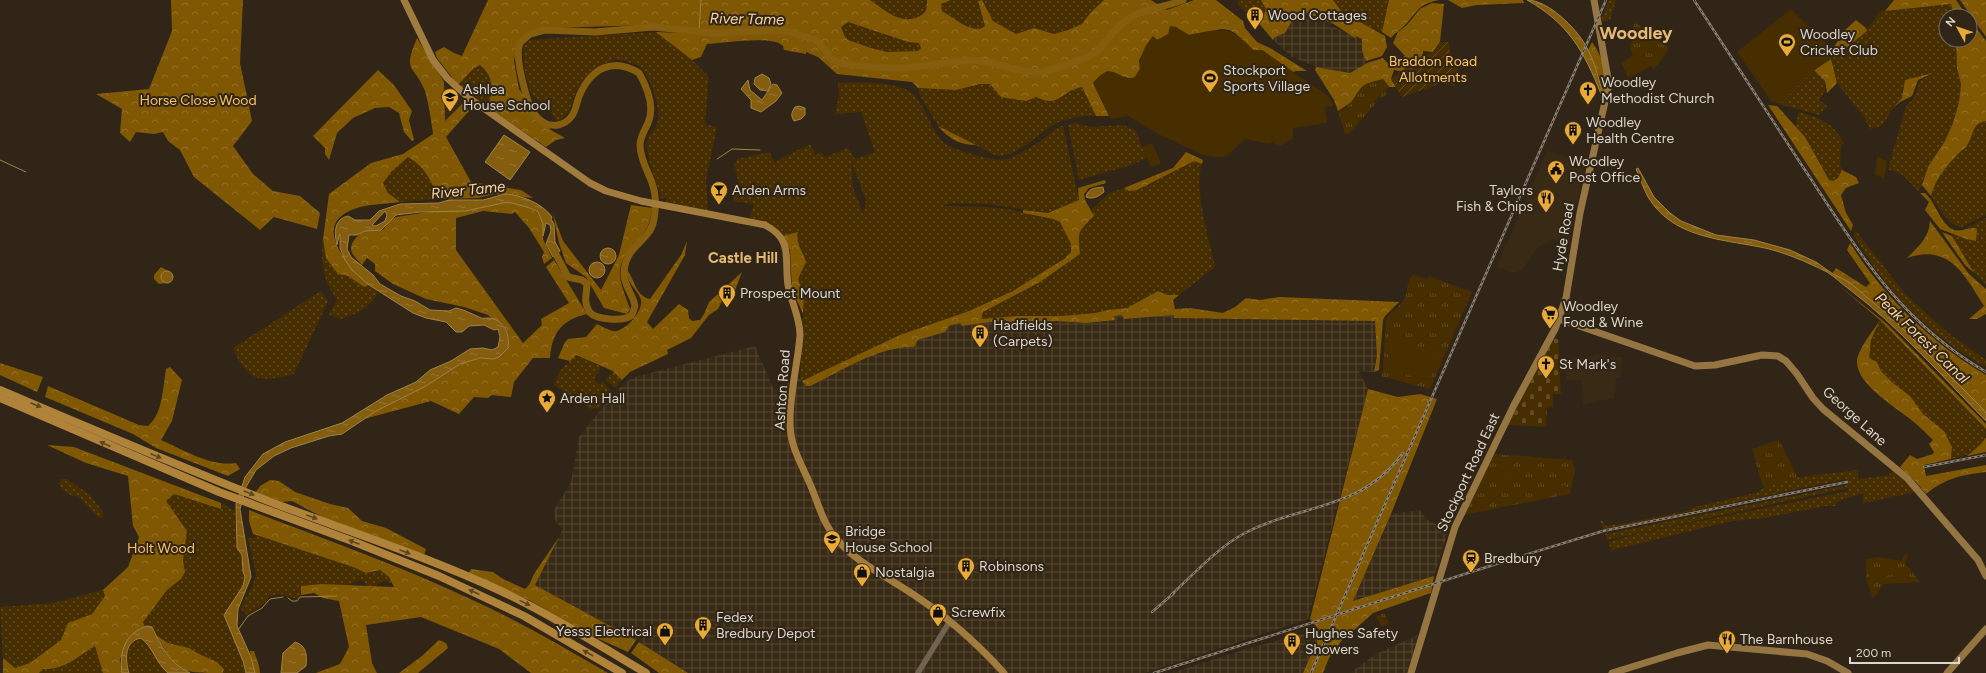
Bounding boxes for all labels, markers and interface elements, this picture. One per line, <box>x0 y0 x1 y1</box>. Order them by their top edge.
building icon: Wood Cottages <box>1245 5 1265 30</box>
place label: Wood Cottages <box>1268 7 1367 24</box>
north arrow <box>1938 8 1978 48</box>
water label: River Tame <box>710 9 784 29</box>
text: N <box>1943 14 1958 29</box>
district label: Woodley <box>1600 22 1673 44</box>
place label: Woodley Cricket Club <box>1800 26 1878 59</box>
sports icon: Woodley Cricket Club <box>1777 32 1797 57</box>
park label: Braddon Road Allotments <box>1389 53 1477 86</box>
place label: Stockport Sports Village <box>1223 62 1310 95</box>
sports icon: Stockport Sports Village <box>1200 68 1220 93</box>
place label: Woodley Methodist Church <box>1601 74 1714 107</box>
church icon: Woodley Methodist Church <box>1578 80 1598 105</box>
place label: Ashlea House School <box>463 81 550 114</box>
school or university icon: Ashlea House School <box>440 87 460 112</box>
park label: Horse Close Wood <box>139 92 257 109</box>
place label: Woodley Health Centre <box>1586 114 1675 147</box>
building icon: Woodley Health Centre <box>1563 120 1583 145</box>
place label: Woodley Post Office <box>1569 153 1640 186</box>
public building icon: Woodley Post Office <box>1546 159 1566 184</box>
water label: River Tame <box>430 177 506 203</box>
bar icon: Arden Arms <box>709 180 729 205</box>
place label: Arden Arms <box>732 182 806 199</box>
place label: Taylors Fish & Chips <box>1456 182 1533 215</box>
restaurant icon: Taylors Fish & Chips <box>1536 188 1556 213</box>
street label: Hyde Road <box>1549 202 1578 273</box>
district label: Castle Hill <box>708 249 778 267</box>
building icon: Prospect Mount <box>717 283 737 308</box>
place label: Prospect Mount <box>740 285 841 302</box>
water label: Peak Forest Canal <box>1871 289 1973 388</box>
place label: Woodley Food & Wine <box>1563 298 1643 331</box>
supermarket icon: Woodley Food & Wine <box>1540 304 1560 329</box>
place label: Hadfields (Carpets) <box>993 317 1053 350</box>
building icon: Hadfields (Carpets) <box>970 323 990 348</box>
street label: Ashton Road <box>771 349 794 431</box>
church icon: St Mark's <box>1536 354 1556 379</box>
place label: St Mark's <box>1559 356 1616 373</box>
street label: George Lane <box>1819 383 1890 450</box>
place icon: Arden Hall <box>537 388 557 413</box>
place label: Arden Hall <box>560 390 625 407</box>
one-way arrow <box>30 402 41 408</box>
street label: Stockport Road East <box>1433 410 1503 534</box>
one-way arrow <box>100 441 111 447</box>
one-way arrow <box>150 453 162 459</box>
one-way arrow <box>243 490 255 496</box>
one-way arrow <box>306 514 318 520</box>
place label: Bridge House School <box>845 523 932 556</box>
school or university icon: Bridge House School <box>822 529 842 554</box>
one-way arrow <box>347 539 359 545</box>
park label: Holt Wood <box>127 540 195 557</box>
station icon: Bredbury <box>1461 548 1481 573</box>
one-way arrow <box>400 549 412 555</box>
place label: Bredbury <box>1484 550 1542 567</box>
building icon: Robinsons <box>956 556 976 581</box>
place label: Robinsons <box>979 558 1044 575</box>
shop icon: Nostalgia <box>852 562 872 587</box>
place label: Nostalgia <box>875 564 935 581</box>
one-way arrow <box>468 589 480 595</box>
one-way arrow <box>519 600 531 606</box>
shop icon: Screwfix <box>928 602 948 627</box>
place label: Screwfix <box>951 604 1006 621</box>
place label: Fedex Bredbury Depot <box>716 609 816 642</box>
building icon: Fedex Bredbury Depot <box>693 615 713 640</box>
shop icon: Yesss Electrical <box>655 621 675 646</box>
place label: Yesss Electrical <box>556 623 652 640</box>
place label: Hughes Safety Showers <box>1305 625 1399 658</box>
restaurant icon: The Barnhouse <box>1717 629 1737 654</box>
building icon: Hughes Safety Showers <box>1282 631 1302 656</box>
place label: The Barnhouse <box>1740 631 1833 648</box>
scale bar <box>1850 639 1959 665</box>
text: 200 m <box>1856 646 1891 660</box>
one-way arrow <box>582 650 594 657</box>

